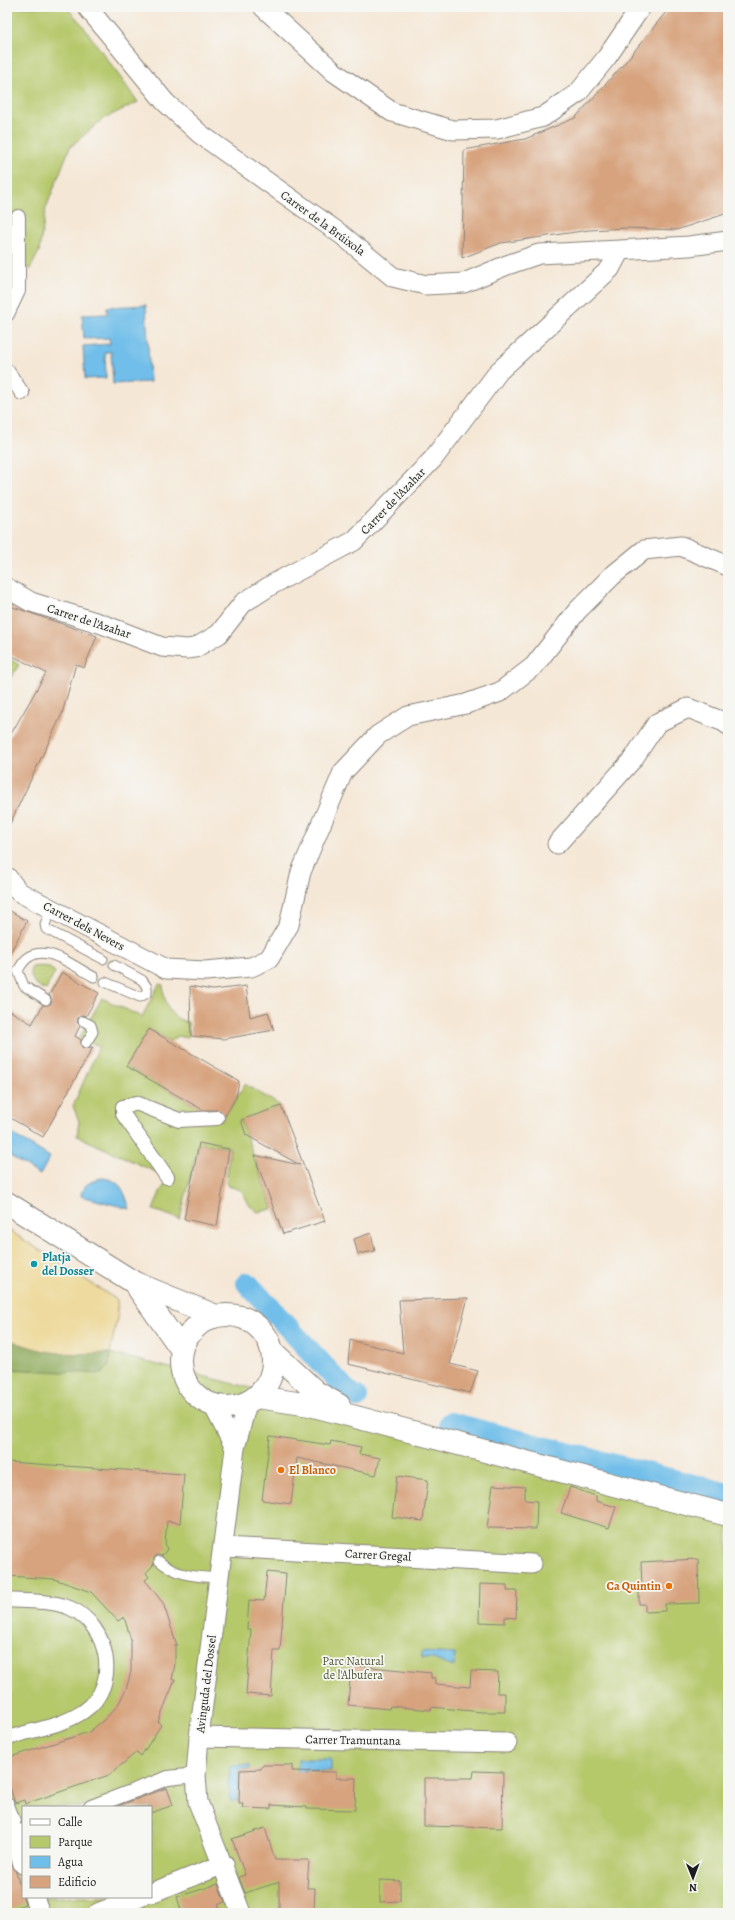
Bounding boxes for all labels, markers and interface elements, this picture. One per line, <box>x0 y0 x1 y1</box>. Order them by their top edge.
street label: Carrer de la Brúixola <box>277 187 369 259</box>
street label: Carrer de l'Azahar <box>357 464 429 538</box>
street label: Carrer de l'Azahar <box>45 600 133 642</box>
street label: Carrer dels Nevers <box>40 898 128 954</box>
place label: Platja del Dosser <box>42 1249 94 1279</box>
marker: Platja del Dosser <box>29 1259 39 1269</box>
place label: El Blanco <box>289 1462 336 1478</box>
marker: El Blanco <box>276 1465 286 1475</box>
street label: Carrer Gregal <box>344 1545 412 1565</box>
place label: Ca Quintin <box>607 1578 661 1594</box>
marker: Ca Quintin <box>664 1581 674 1591</box>
street label: Avinguda del Dossel <box>192 1634 220 1735</box>
park label: Parc Natural de l'Albufera <box>322 1653 384 1683</box>
street label: Carrer Tramuntana <box>305 1731 401 1749</box>
legend <box>22 1806 152 1898</box>
text: Calle <box>58 1814 82 1830</box>
text: Parque <box>58 1834 93 1850</box>
text: Agua <box>57 1854 84 1870</box>
north arrow <box>673 1858 713 1898</box>
text: Edificio <box>58 1874 96 1890</box>
text: N <box>689 1880 697 1895</box>

